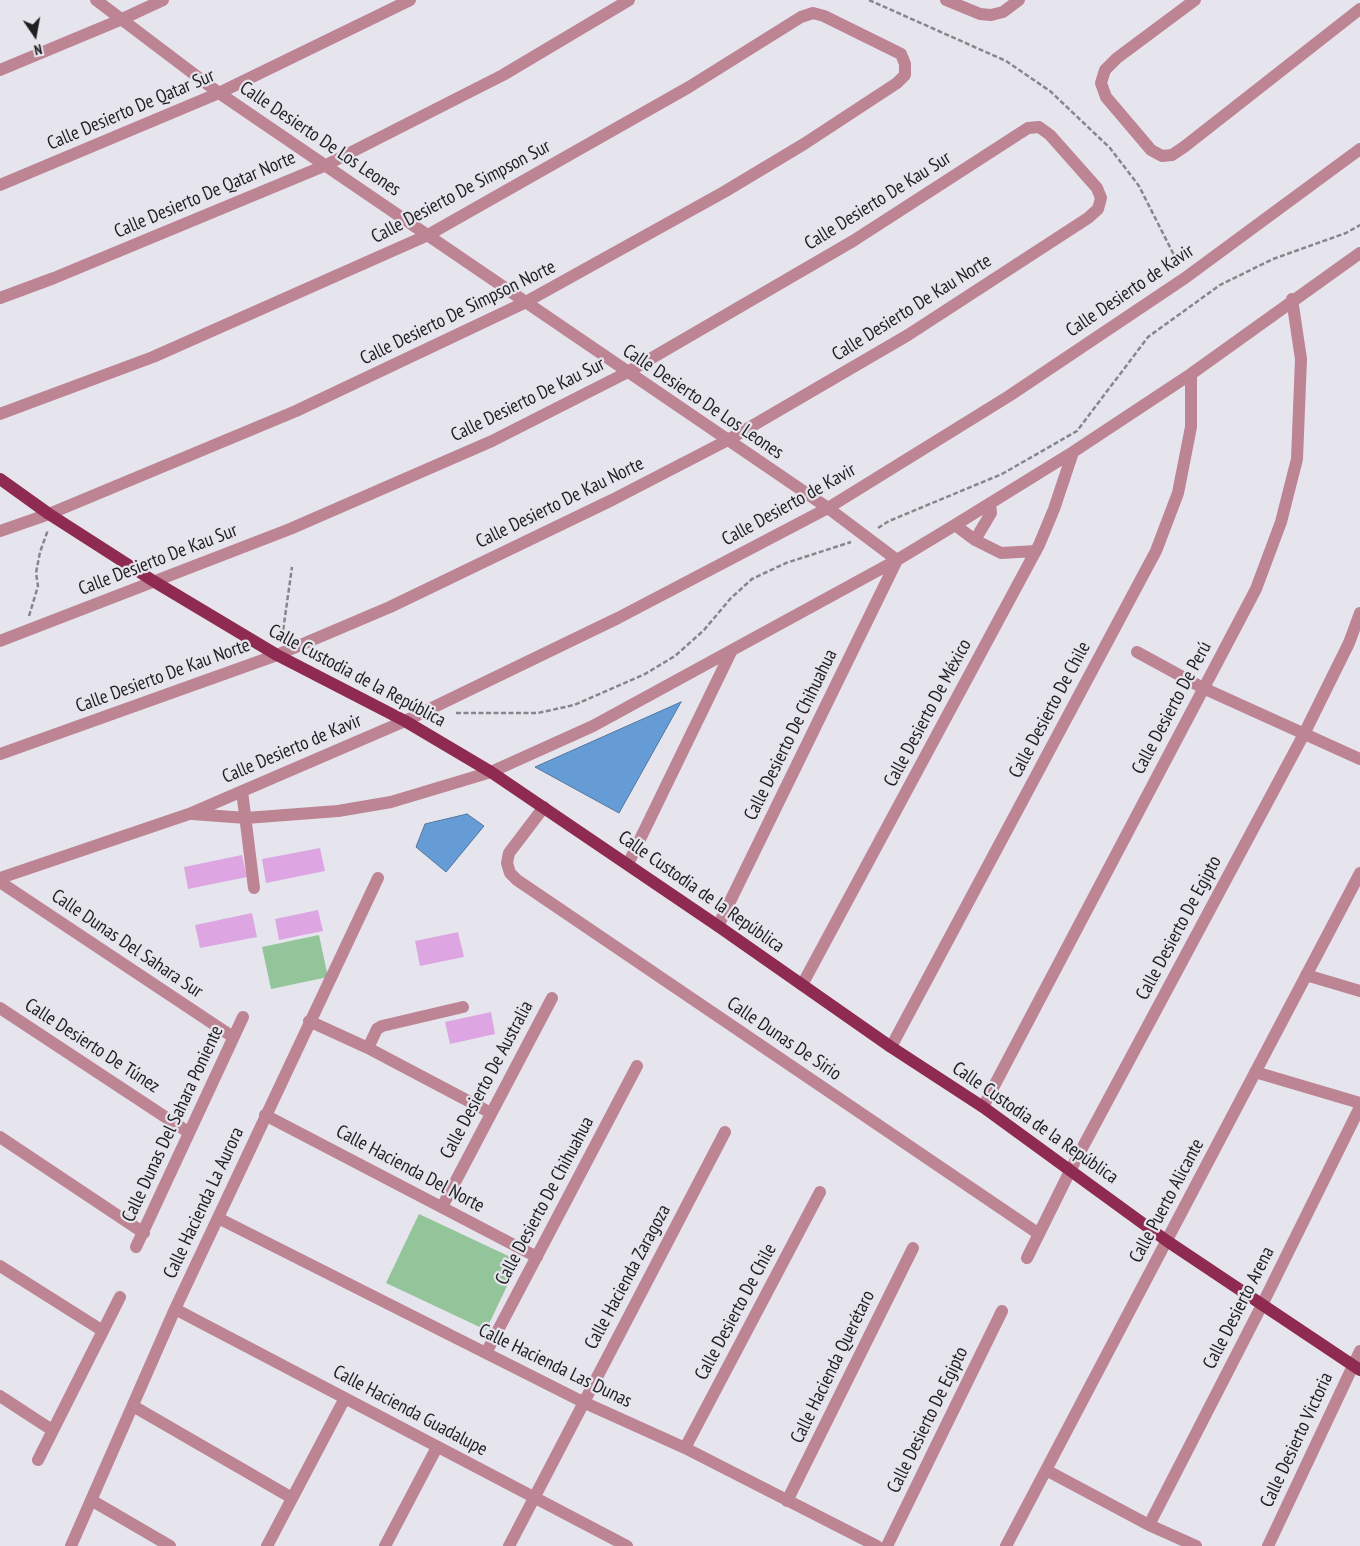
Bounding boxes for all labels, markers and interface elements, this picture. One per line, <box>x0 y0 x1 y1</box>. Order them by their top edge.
north arrow <box>10 10 60 60</box>
text: N <box>33 40 44 59</box>
street label: Calle Desierto De Qatar Sur <box>44 64 218 156</box>
street label: Calle Desierto De Los Leones <box>235 77 405 201</box>
street label: Calle Desierto De Simpson Sur <box>368 135 554 249</box>
street label: Calle Desierto De Qatar Norte <box>111 146 299 244</box>
street label: Calle Desierto De Kau Sur <box>801 147 955 255</box>
street label: Calle Desierto de Kavir <box>1062 240 1198 342</box>
street label: Calle Desierto De Kau Norte <box>828 250 996 366</box>
street label: Calle Desierto De Simpson Norte <box>357 256 559 370</box>
street label: Calle Desierto De Los Leones <box>618 340 788 464</box>
street label: Calle Desierto De Kau Sur <box>447 353 609 447</box>
street label: Calle Desierto De Kau Norte <box>472 452 648 554</box>
street label: Calle Desierto de Kavir <box>718 459 860 551</box>
street label: Calle Desierto De Kau Sur <box>75 519 241 601</box>
street label: Calle Custodia de la República <box>265 620 449 732</box>
street label: Calle Desierto De Kau Norte <box>73 634 253 718</box>
street label: Calle Desierto De México <box>879 635 977 791</box>
street label: Calle Desierto De Chile <box>1004 638 1096 782</box>
street label: Calle Desierto De Perú <box>1127 638 1217 778</box>
street label: Calle Desierto De Chihuahua <box>740 646 842 824</box>
street label: Calle Desierto de Kavir <box>219 709 365 789</box>
street label: Calle Custodia de la República <box>614 826 788 958</box>
street label: Calle Desierto De Egipto <box>1131 852 1227 1004</box>
street label: Calle Dunas Del Sahara Sur <box>47 885 207 1003</box>
street label: Calle Dunas De Sirio <box>722 992 846 1086</box>
street label: Calle Desierto De Túnez <box>20 994 164 1098</box>
street label: Calle Desierto De Australia <box>436 997 538 1163</box>
street label: Calle Dunas Del Sahara Poniente <box>117 1022 229 1226</box>
street label: Calle Custodia de la República <box>948 1057 1122 1189</box>
street label: Calle Desierto De Chihuahua <box>491 1113 599 1289</box>
street label: Calle Hacienda Del Norte <box>332 1120 488 1218</box>
street label: Calle Hacienda La Aurora <box>159 1124 249 1282</box>
street label: Calle Puerto Alicante <box>1125 1135 1209 1267</box>
street label: Calle Hacienda Zaragoza <box>580 1201 676 1353</box>
street label: Calle Desierto De Chile <box>690 1240 782 1384</box>
street label: Calle Desierto Arena <box>1198 1243 1280 1373</box>
street label: Calle Hacienda Querétaro <box>786 1287 880 1447</box>
street label: Calle Hacienda Las Dunas <box>475 1319 635 1413</box>
street label: Calle Desierto De Egipto <box>883 1343 973 1497</box>
street label: Calle Hacienda Guadalupe <box>329 1361 491 1461</box>
street label: Calle Desierto Victoria <box>1256 1369 1338 1511</box>

